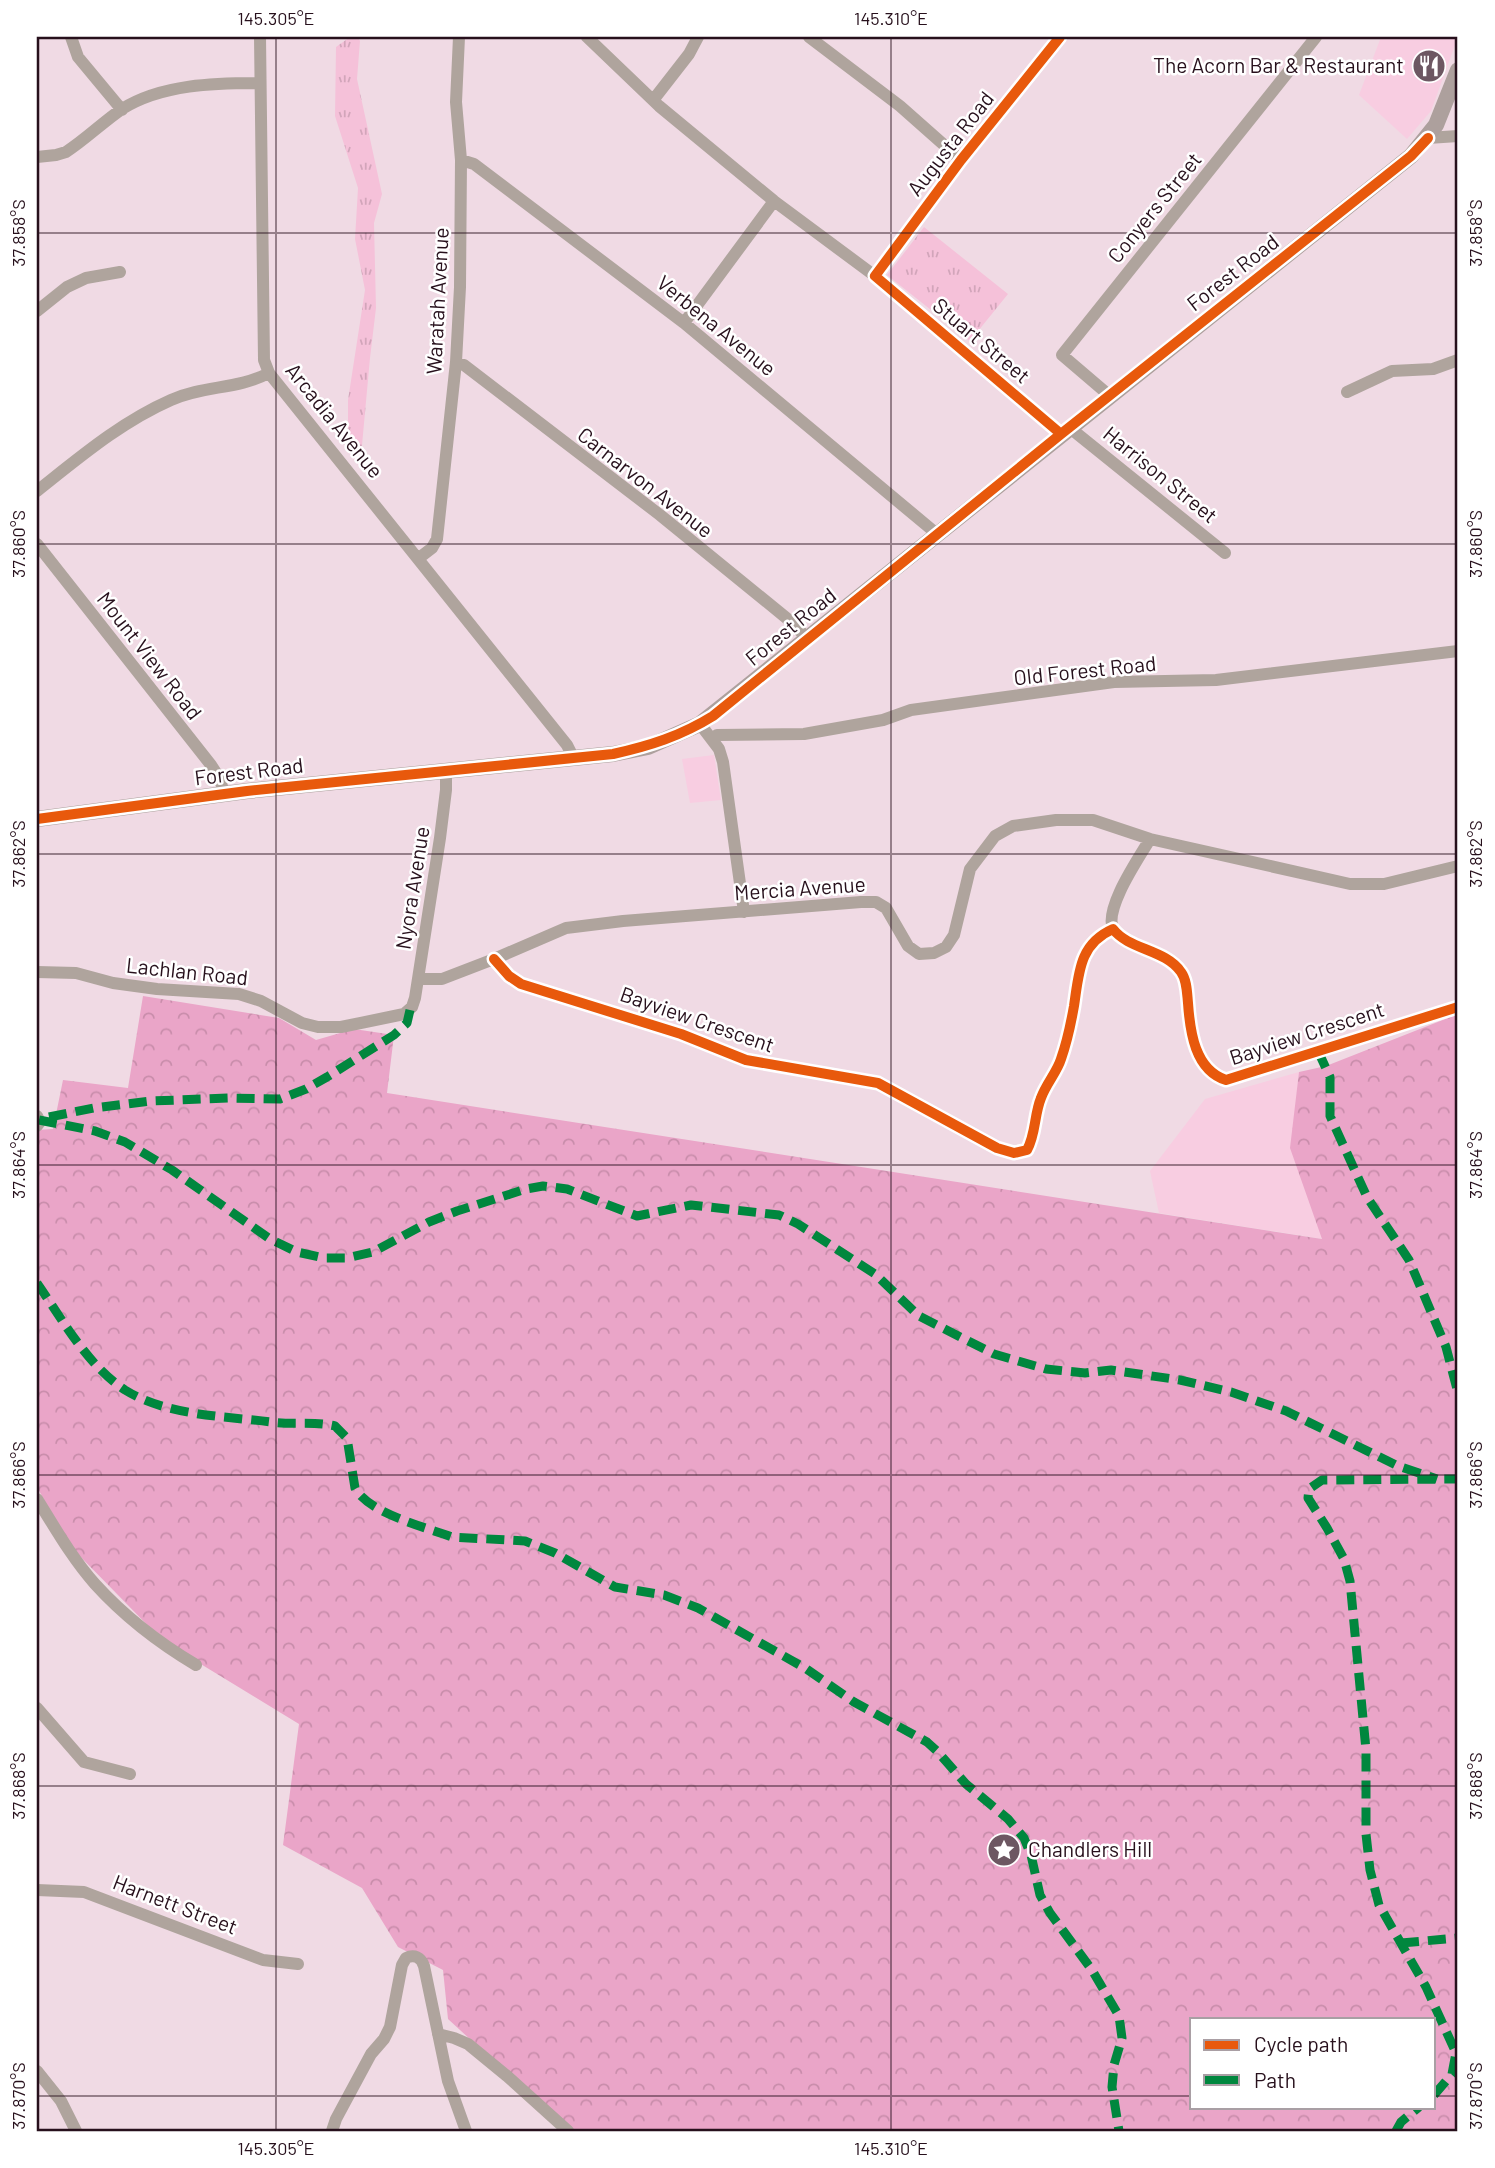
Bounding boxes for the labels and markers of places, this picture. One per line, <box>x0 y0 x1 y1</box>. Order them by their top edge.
restaurant icon: The Acorn Bar & Restaurant <box>1410 47 1448 85</box>
place label: The Acorn Bar & Restaurant <box>1153 52 1404 77</box>
place icon: Chandlers Hill <box>985 1831 1023 1869</box>
place label: Chandlers Hill <box>1028 1836 1152 1861</box>

